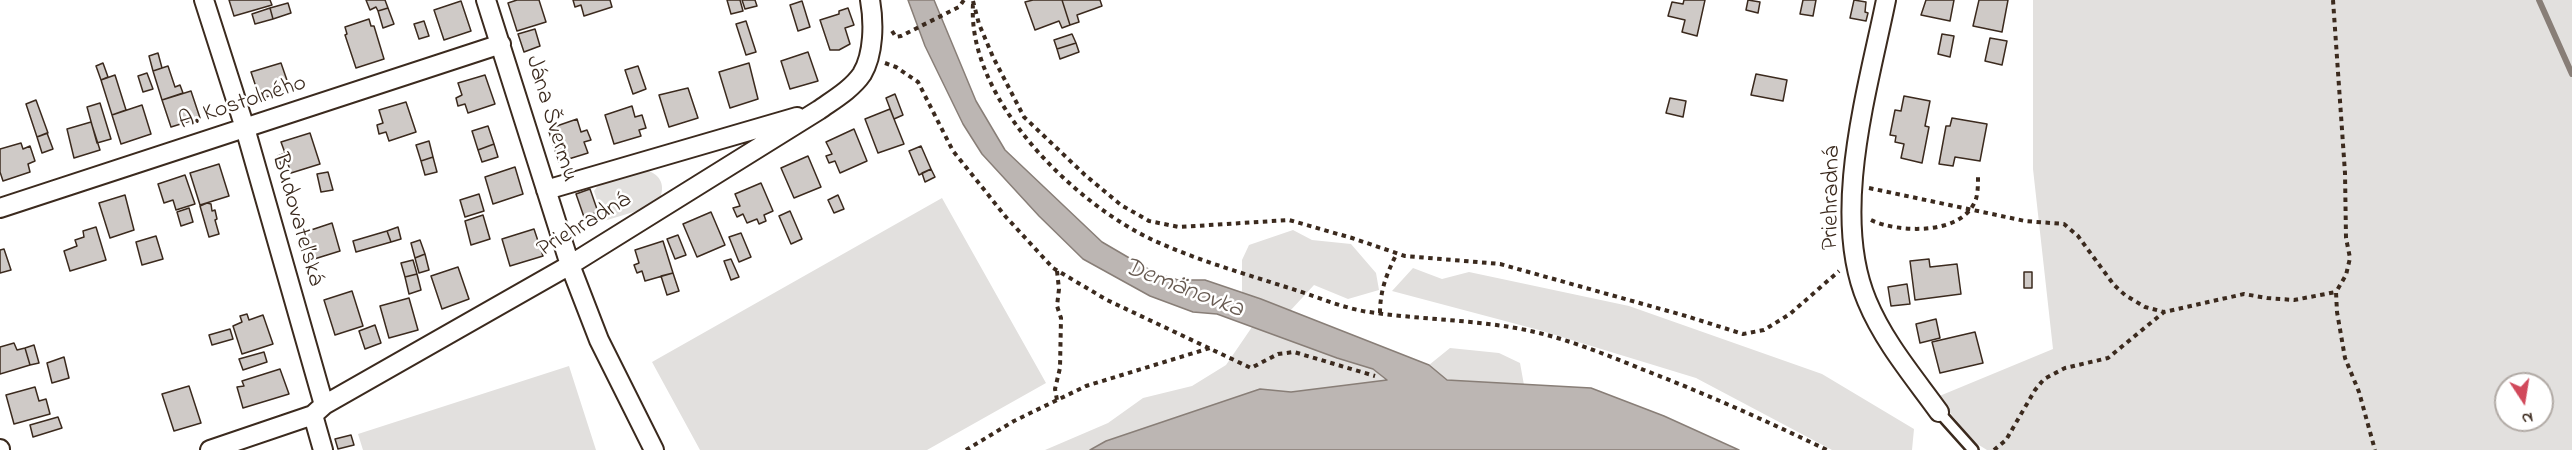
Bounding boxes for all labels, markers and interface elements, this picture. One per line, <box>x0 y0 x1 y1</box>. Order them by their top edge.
street label: Jána Švermu <box>517 52 583 186</box>
street label: A. Kostolného <box>176 70 310 138</box>
street label: Priehradná <box>1818 146 1848 250</box>
street label: Budovateľská <box>263 150 329 290</box>
street label: Priehradná <box>533 187 637 265</box>
water label: Demänovka <box>1119 253 1247 327</box>
north arrow <box>2494 372 2554 432</box>
text: N <box>2520 405 2535 431</box>

